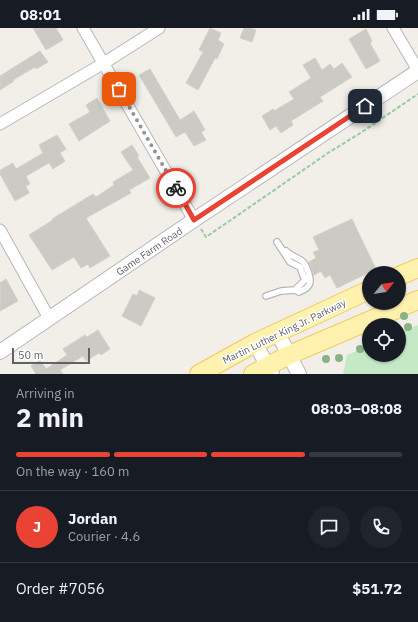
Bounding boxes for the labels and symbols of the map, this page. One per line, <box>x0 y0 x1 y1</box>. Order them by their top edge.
pin <box>102 72 136 106</box>
pin <box>348 89 382 123</box>
courier <box>156 168 196 208</box>
street label: Game Farm Road <box>114 224 185 278</box>
north arrow <box>362 266 406 310</box>
street label: Martin Luther King Jr. Parkway <box>220 296 348 367</box>
scale bar <box>12 346 90 365</box>

